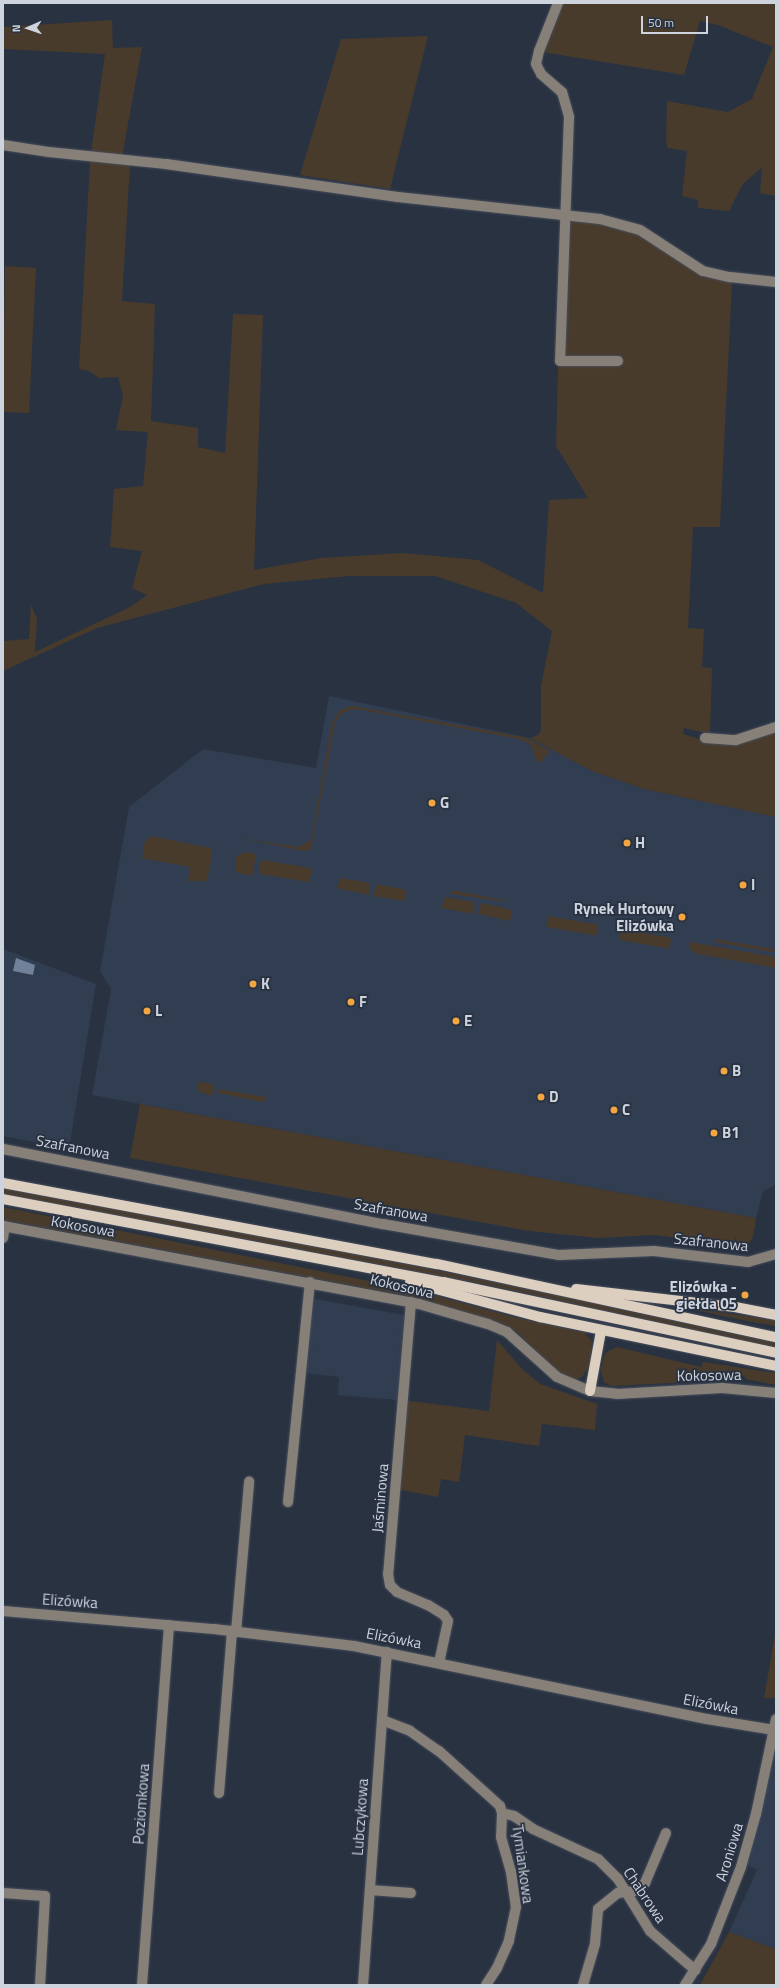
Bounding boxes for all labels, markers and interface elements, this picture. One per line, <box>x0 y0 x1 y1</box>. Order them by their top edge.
north arrow <box>8 8 48 48</box>
scale bar <box>643 8 710 34</box>
text: 50 m <box>648 13 674 32</box>
text: N <box>8 24 24 33</box>
place label: G <box>440 794 449 812</box>
marker: G <box>427 798 437 808</box>
place label: H <box>635 834 645 852</box>
marker: H <box>622 838 632 848</box>
place label: I <box>751 876 755 894</box>
marker: I <box>738 880 748 890</box>
place label: Rynek Hurtowy Elizówka <box>574 899 674 934</box>
marker: Rynek Hurtowy Elizówka <box>677 912 687 922</box>
place label: K <box>261 975 270 993</box>
marker: K <box>248 979 258 989</box>
place label: F <box>359 993 367 1011</box>
marker: F <box>346 997 356 1007</box>
place label: L <box>155 1002 162 1020</box>
marker: L <box>142 1006 152 1016</box>
place label: E <box>464 1012 472 1030</box>
marker: E <box>451 1016 461 1026</box>
place label: B <box>732 1062 741 1080</box>
marker: B <box>719 1066 729 1076</box>
place label: D <box>549 1088 559 1106</box>
marker: D <box>536 1092 546 1102</box>
place label: C <box>622 1101 630 1119</box>
marker: C <box>609 1105 619 1115</box>
place label: B1 <box>722 1124 740 1142</box>
marker: B1 <box>709 1128 719 1138</box>
street label: Szafranowa <box>35 1131 111 1163</box>
street label: Szafranowa <box>353 1195 429 1225</box>
street label: Kokosowa <box>50 1212 116 1240</box>
street label: Szafranowa <box>673 1229 749 1255</box>
street label: Kokosowa <box>368 1270 436 1302</box>
place label: Elizówka - giełda 05 <box>670 1277 737 1312</box>
marker: Elizówka - giełda 05 <box>740 1290 750 1300</box>
street label: Kokosowa <box>676 1365 742 1385</box>
street label: Jaśminowa <box>368 1463 392 1533</box>
street label: Elizówka <box>42 1590 98 1612</box>
street label: Elizówka <box>365 1624 423 1652</box>
street label: Elizówka <box>682 1690 740 1718</box>
street label: Poziomkowa <box>129 1763 153 1845</box>
street label: Lubczykowa <box>348 1778 372 1856</box>
street label: Aroniowa <box>712 1821 746 1883</box>
street label: Tymiankowa <box>509 1824 537 1904</box>
street label: Chabrowa <box>620 1864 670 1926</box>

